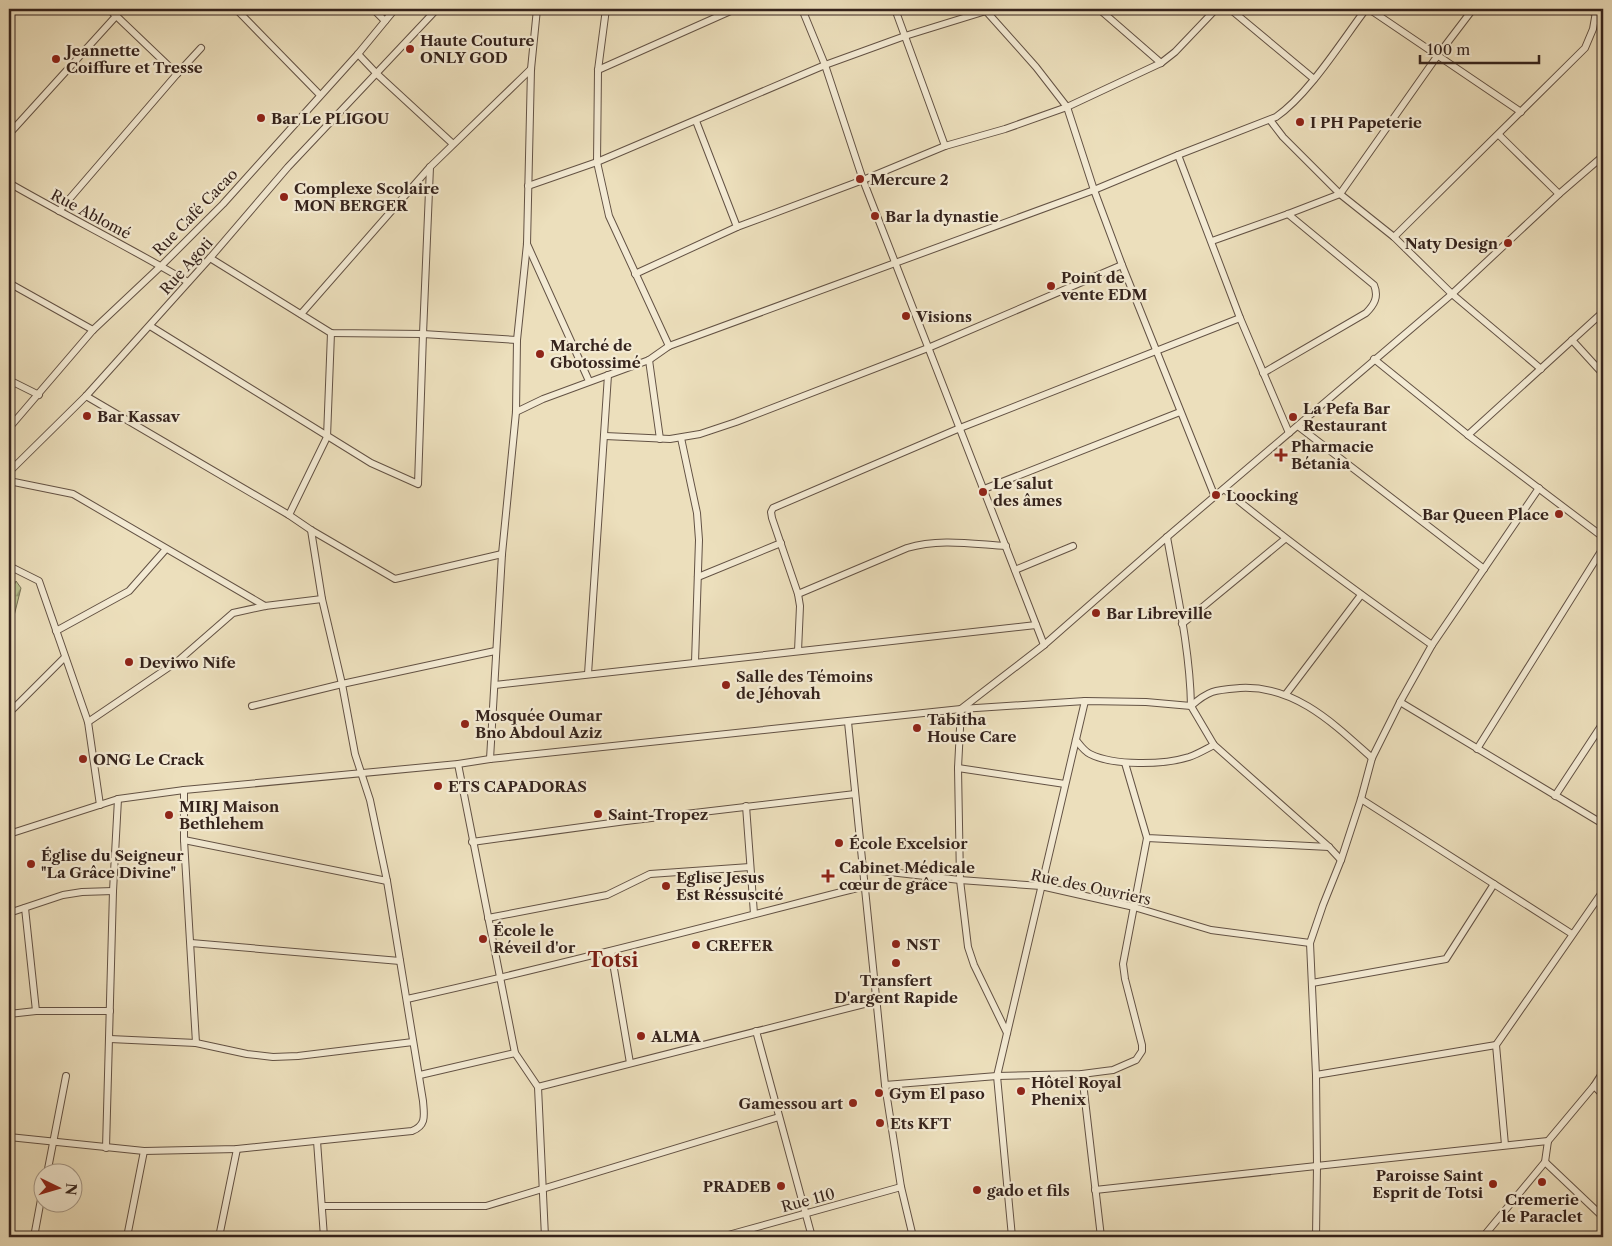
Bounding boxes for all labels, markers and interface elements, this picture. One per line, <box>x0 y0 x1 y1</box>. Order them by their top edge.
place label: Haute Couture ONLY GOD <box>420 31 535 67</box>
scale bar <box>1420 32 1538 64</box>
text: 100 m <box>1427 40 1470 59</box>
place label: Jeannette Coiffure et Tresse <box>63 41 203 77</box>
marker: Haute Couture ONLY GOD <box>404 43 416 55</box>
marker: Jeannette Coiffure et Tresse <box>50 53 62 65</box>
place label: Bar Le PLIGOU <box>271 109 389 128</box>
marker: Bar Le PLIGOU <box>255 112 267 124</box>
place label: I PH Papeterie <box>1310 113 1422 132</box>
marker: I PH Papeterie <box>1294 116 1306 128</box>
street label: Rue Café Cacao <box>149 164 241 260</box>
place label: Mercure 2 <box>870 170 949 189</box>
marker: Mercure 2 <box>854 173 866 185</box>
place label: Complexe Scolaire MON BERGER <box>294 179 439 215</box>
street label: Rue Ablomé <box>48 185 134 243</box>
marker: Complexe Scolaire MON BERGER <box>278 191 290 203</box>
place label: Bar la dynastie <box>885 207 999 226</box>
marker: Bar la dynastie <box>869 210 881 222</box>
street label: Rue Agoti <box>156 233 217 298</box>
place label: Naty Design <box>1405 234 1499 253</box>
marker: Naty Design <box>1502 237 1514 249</box>
place label: Point de vente EDM <box>1060 268 1147 304</box>
marker: Point de vente EDM <box>1045 280 1057 292</box>
place label: Visions <box>915 307 972 326</box>
marker: Visions <box>900 310 912 322</box>
place label: Marché de Gbotossimé <box>550 336 641 372</box>
marker: Marché de Gbotossimé <box>534 348 546 360</box>
place label: La Pefa Bar Restaurant <box>1303 399 1391 435</box>
place label: Bar Kassav <box>97 407 181 426</box>
marker: Bar Kassav <box>81 410 93 422</box>
marker: La Pefa Bar Restaurant <box>1287 411 1299 423</box>
place label: Pharmacie Bétania <box>1291 437 1374 473</box>
marker: Pharmacie Bétania <box>1275 449 1287 461</box>
place label: Le salut des âmes <box>993 474 1062 510</box>
marker: Le salut des âmes <box>977 486 989 498</box>
place label: Loocking <box>1226 486 1298 505</box>
marker: Loocking <box>1210 489 1222 501</box>
place label: Bar Queen Place <box>1422 505 1549 524</box>
marker: Bar Queen Place <box>1553 508 1565 520</box>
place label: Bar Libreville <box>1106 604 1212 623</box>
marker: Bar Libreville <box>1090 607 1102 619</box>
place label: Deviwo Nife <box>139 653 236 672</box>
marker: Deviwo Nife <box>123 656 135 668</box>
place label: Salle des Témoins de Jéhovah <box>736 667 873 703</box>
marker: Salle des Témoins de Jéhovah <box>720 679 732 691</box>
place label: Mosquée Oumar Bno Abdoul Aziz <box>475 706 603 742</box>
place label: Tabitha House Care <box>927 710 1016 746</box>
marker: Mosquée Oumar Bno Abdoul Aziz <box>459 718 471 730</box>
marker: Tabitha House Care <box>911 722 923 734</box>
place label: ONG Le Crack <box>93 750 205 769</box>
marker: ONG Le Crack <box>77 753 89 765</box>
place label: ETS CAPADORAS <box>448 777 587 796</box>
marker: ETS CAPADORAS <box>432 780 444 792</box>
place label: MIRJ Maison Bethlehem <box>179 797 280 833</box>
place label: Saint-Tropez <box>608 805 708 824</box>
marker: Saint-Tropez <box>592 808 604 820</box>
marker: MIRJ Maison Bethlehem <box>163 809 175 821</box>
place label: École Excelsior <box>849 834 968 853</box>
marker: École Excelsior <box>833 837 845 849</box>
place label: Église du Seigneur "La Grâce Divine" <box>41 846 184 882</box>
marker: Église du Seigneur "La Grâce Divine" <box>25 858 37 870</box>
place label: Cabinet Médicale cœur de grâce <box>839 858 975 894</box>
street label: Rue des Ouvriers <box>1029 865 1153 909</box>
place label: Eglise Jesus Est Réssuscité <box>676 868 783 904</box>
marker: Cabinet Médicale cœur de grâce <box>821 869 835 883</box>
marker: Eglise Jesus Est Réssuscité <box>660 880 672 892</box>
place label: École le Réveil d'or <box>493 921 576 957</box>
marker: École le Réveil d'or <box>477 933 489 945</box>
place label: NST <box>906 935 941 954</box>
place label: CREFER <box>706 936 774 955</box>
marker: NST <box>890 938 902 950</box>
marker: CREFER <box>690 939 702 951</box>
district label: Totsi <box>588 948 638 972</box>
marker: Transfert D'argent Rapide <box>890 957 902 969</box>
place label: Transfert D'argent Rapide <box>834 971 958 1007</box>
place label: ALMA <box>650 1027 701 1046</box>
marker: ALMA <box>635 1030 647 1042</box>
place label: Hôtel Royal Phenix <box>1031 1073 1122 1109</box>
place label: Gym El paso <box>889 1084 985 1103</box>
marker: Hôtel Royal Phenix <box>1015 1085 1027 1097</box>
marker: Gym El paso <box>873 1087 885 1099</box>
place label: Gamessou art <box>739 1094 843 1113</box>
marker: Gamessou art <box>847 1097 859 1109</box>
place label: Ets KFT <box>890 1114 952 1133</box>
marker: Ets KFT <box>874 1117 886 1129</box>
north arrow <box>32 1164 82 1214</box>
place label: Paroisse Saint Esprit de Totsi <box>1372 1166 1484 1202</box>
marker: Cremerie le Paraclet <box>1536 1176 1548 1188</box>
place label: PRADEB <box>703 1177 771 1196</box>
marker: Paroisse Saint Esprit de Totsi <box>1487 1178 1499 1190</box>
marker: PRADEB <box>775 1180 787 1192</box>
place label: gado et fils <box>986 1181 1070 1200</box>
text: N <box>61 1182 80 1196</box>
street label: Rue 110 <box>779 1184 837 1216</box>
marker: gado et fils <box>971 1184 983 1196</box>
place label: Cremerie le Paraclet <box>1501 1190 1583 1226</box>

